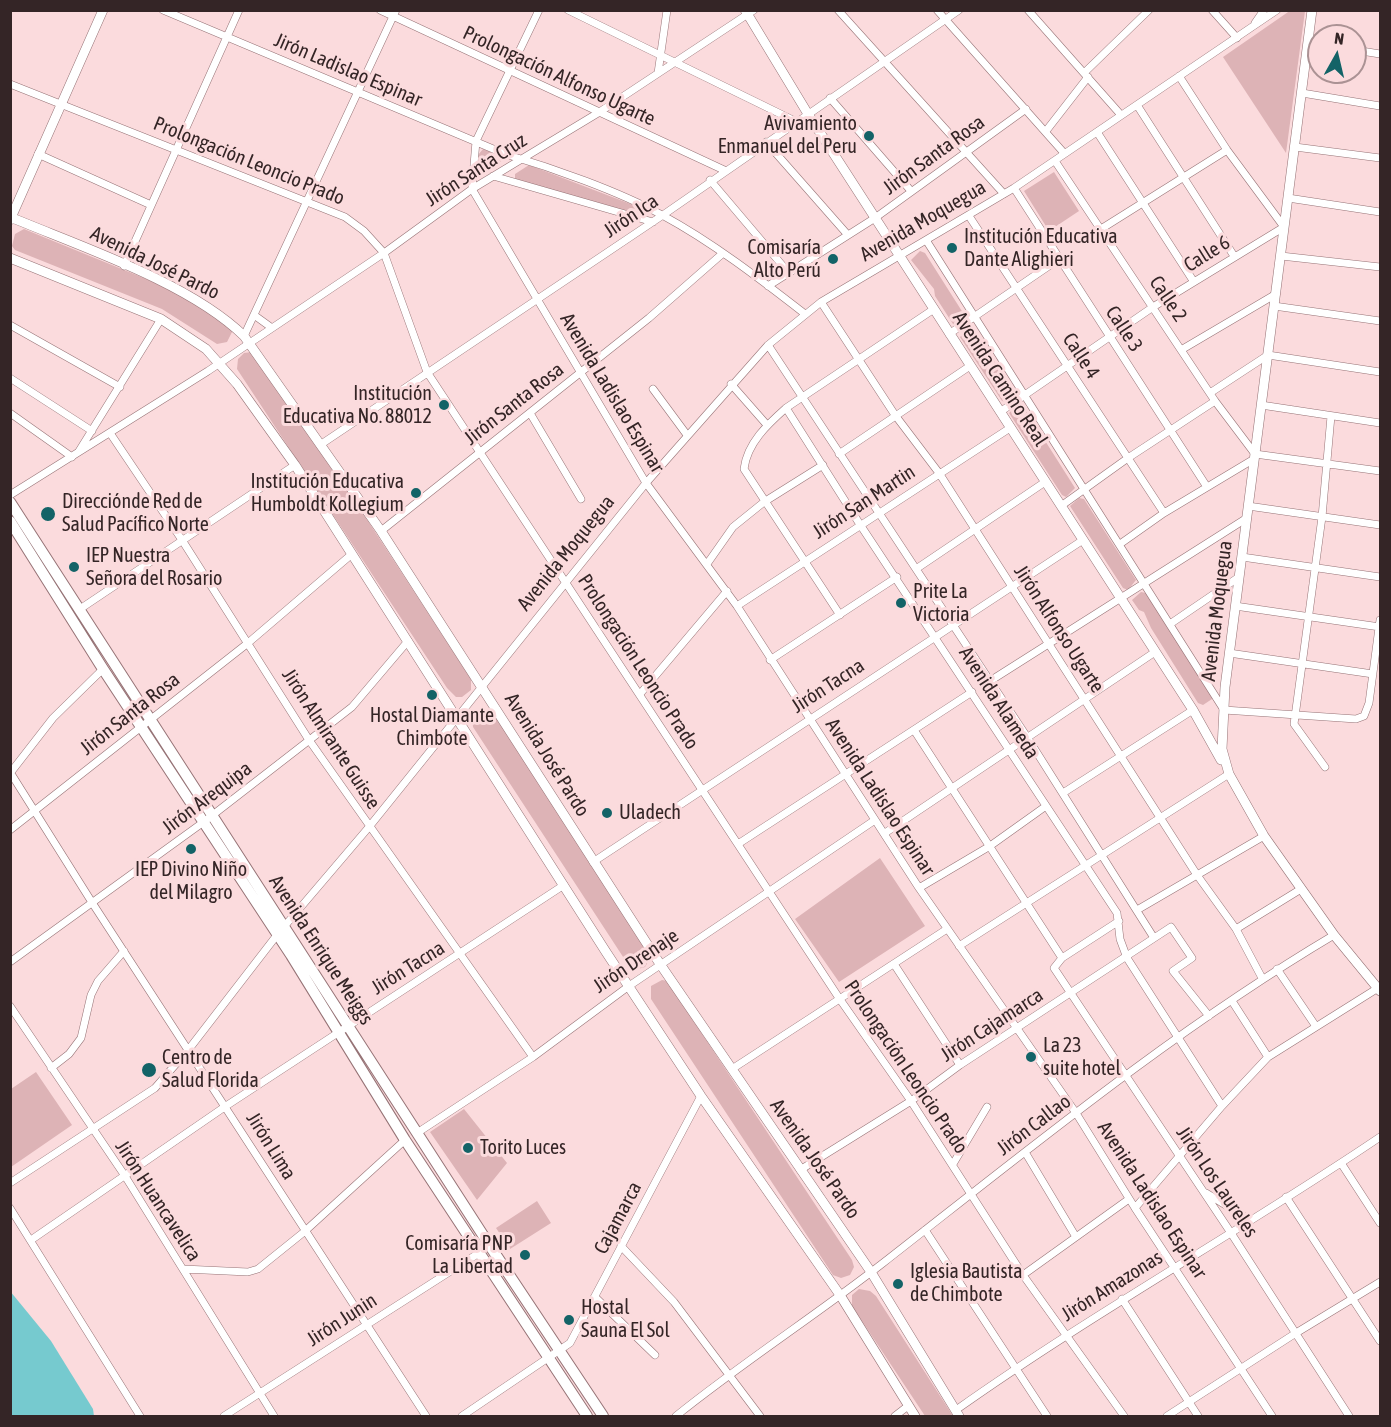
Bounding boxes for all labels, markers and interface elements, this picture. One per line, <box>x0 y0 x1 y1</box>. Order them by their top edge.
street label: Prolongación Alfonso Ugarte <box>459 21 659 131</box>
north arrow <box>1307 24 1367 84</box>
street label: Jirón Ladislao Espinar <box>270 28 426 112</box>
text: N <box>1333 29 1345 48</box>
street label: Jirón Santa Rosa <box>879 110 989 200</box>
street label: Prolongación Leoncio Prado <box>150 112 348 210</box>
place label: Avivamiento Enmanuel del Peru <box>718 112 857 159</box>
street label: Jirón Santa Cruz <box>421 128 531 212</box>
marker: Avivamiento Enmanuel del Peru <box>862 129 876 143</box>
street label: Avenida Moquegua <box>856 175 990 267</box>
street label: Jirón Ica <box>599 189 663 243</box>
street label: Avenida José Pardo <box>86 221 224 305</box>
place label: Institución Educativa Dante Alighieri <box>964 225 1118 272</box>
street label: Calle 6 <box>1179 231 1235 277</box>
place label: Comisaría Alto Perú <box>747 236 821 283</box>
marker: Institución Educativa Dante Alighieri <box>945 241 959 255</box>
marker: Comisaría Alto Perú <box>826 252 840 266</box>
street label: Calle 2 <box>1144 272 1192 326</box>
street label: Calle 3 <box>1100 302 1148 356</box>
street label: Avenida Camino Real <box>948 307 1052 451</box>
street label: Avenida Ladislao Espinar <box>555 309 669 477</box>
street label: Calle 4 <box>1057 329 1105 383</box>
street label: Jirón Santa Rosa <box>459 358 569 450</box>
place label: Institución Educativa No. 88012 <box>283 382 432 429</box>
marker: Institución Educativa No. 88012 <box>437 398 451 412</box>
street label: Jirón San Martin <box>808 460 920 544</box>
place label: Institución Educativa Humboldt Kollegium <box>250 470 404 517</box>
marker: Institución Educativa Humboldt Kollegium <box>409 486 423 500</box>
place label: Direcciónde Red de Salud Pacífico Norte <box>62 490 209 537</box>
street label: Avenida Moquegua <box>512 491 620 615</box>
marker: Direcciónde Red de Salud Pacífico Norte <box>39 505 57 523</box>
street label: Avenida Moquegua <box>1196 539 1238 683</box>
place label: IEP Nuestra Señora del Rosario <box>86 544 222 591</box>
marker: IEP Nuestra Señora del Rosario <box>67 560 81 574</box>
street label: Jirón Alfonso Ugarte <box>1009 561 1109 697</box>
street label: Prolongación Leoncio Prado <box>572 570 704 754</box>
place label: Prite La Victoria <box>913 580 970 627</box>
marker: Prite La Victoria <box>894 596 908 610</box>
street label: Avenida Alameda <box>954 642 1044 764</box>
street label: Jirón Tacna <box>787 654 869 718</box>
street label: Jirón Almirante Guisse <box>277 664 385 814</box>
street label: Jirón Santa Rosa <box>75 668 185 760</box>
marker: Hostal Diamante Chimbote <box>425 688 439 702</box>
street label: Avenida José Pardo <box>499 689 595 821</box>
place label: Hostal Diamante Chimbote <box>370 704 494 751</box>
street label: Avenida Ladislao Espinar <box>820 714 940 880</box>
street label: Jirón Arequipa <box>157 757 257 839</box>
place label: Uladech <box>619 801 681 825</box>
marker: Uladech <box>600 806 614 820</box>
marker: IEP Divino Niño del Milagro <box>184 842 198 856</box>
place label: IEP Divino Niño del Milagro <box>135 858 247 905</box>
street label: Avenida Enrique Meiggs <box>264 871 378 1029</box>
street label: Jirón Drenaje <box>589 924 683 998</box>
street label: Jirón Tacna <box>367 936 449 1000</box>
street label: Prolongación Leoncio Prado <box>839 976 973 1158</box>
street label: Jirón Cajamarca <box>936 983 1048 1067</box>
place label: La 23 suite hotel <box>1043 1034 1121 1081</box>
place label: Centro de Salud Florida <box>162 1046 259 1093</box>
marker: La 23 suite hotel <box>1024 1050 1038 1064</box>
marker: Centro de Salud Florida <box>140 1061 158 1079</box>
street label: Jirón Callao <box>992 1089 1076 1161</box>
street label: Avenida José Pardo <box>765 1094 865 1224</box>
street label: Jirón Lima <box>241 1108 301 1184</box>
street label: Avenida Ladislao Espinar <box>1092 1117 1212 1283</box>
street label: Jirón Los Laureles <box>1171 1122 1263 1242</box>
street label: Jirón Huancavelica <box>110 1136 206 1266</box>
place label: Torito Luces <box>480 1136 566 1160</box>
marker: Torito Luces <box>461 1141 475 1155</box>
street label: Cajamarca <box>589 1178 647 1258</box>
place label: Comisaría PNP La Libertad <box>405 1232 513 1279</box>
street label: Jirón Amazonas <box>1057 1245 1167 1327</box>
marker: Comisaría PNP La Libertad <box>518 1248 532 1262</box>
place label: Iglesia Bautista de Chimbote <box>910 1260 1022 1307</box>
marker: Iglesia Bautista de Chimbote <box>891 1277 905 1291</box>
street label: Jirón Junin <box>302 1288 382 1352</box>
place label: Hostal Sauna El Sol <box>581 1296 670 1343</box>
marker: Hostal Sauna El Sol <box>562 1313 576 1327</box>

